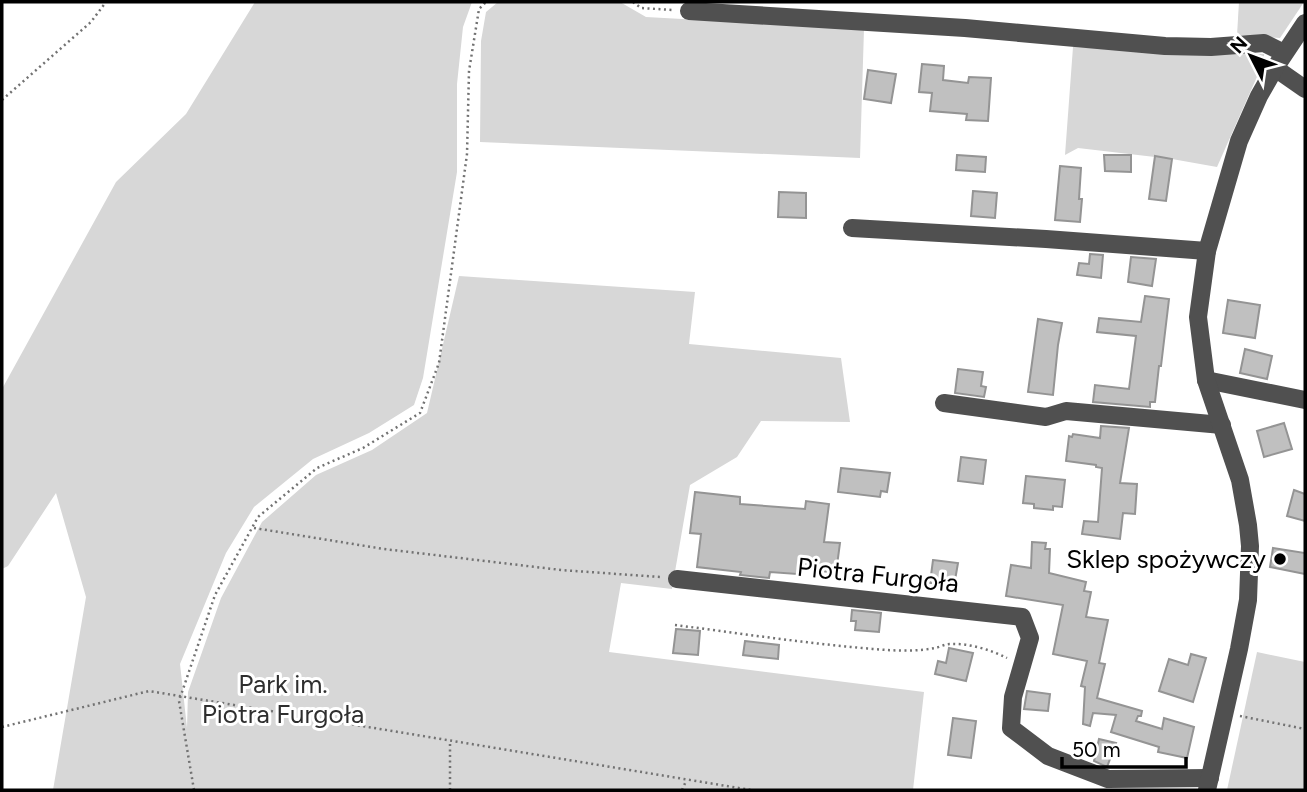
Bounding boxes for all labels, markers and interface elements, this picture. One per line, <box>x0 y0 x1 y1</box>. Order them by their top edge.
north arrow <box>1216 21 1286 91</box>
text: N <box>1225 32 1252 58</box>
place label: Sklep spożywczy <box>1066 543 1266 575</box>
street label: Piotra Furgoła <box>795 551 961 599</box>
marker: Sklep spożywczy <box>1272 551 1288 567</box>
park label: Park im. Piotra Furgoła <box>202 668 364 730</box>
scale bar <box>1062 726 1186 770</box>
text: 50 m <box>1072 737 1121 762</box>

